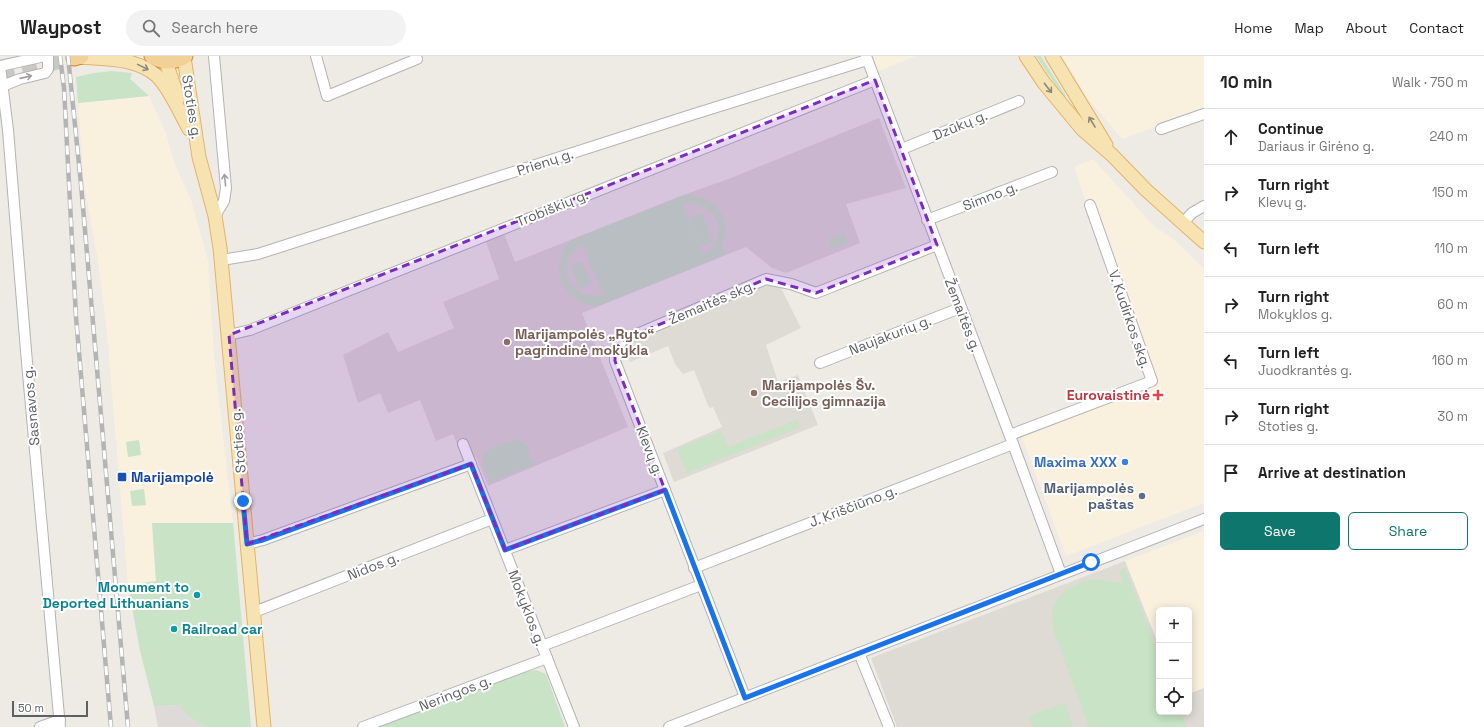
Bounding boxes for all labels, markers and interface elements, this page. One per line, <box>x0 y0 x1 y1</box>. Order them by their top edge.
search box <box>126 10 406 46</box>
text: Waypost <box>20 15 102 40</box>
icon: search <box>140 17 162 39</box>
text: Search here <box>172 18 258 37</box>
text: Home <box>1234 19 1272 37</box>
text: Map <box>1294 19 1324 37</box>
text: About <box>1346 19 1387 37</box>
text: Contact <box>1409 19 1464 37</box>
one-way arrow <box>136 64 148 71</box>
text: 10 min <box>1220 71 1273 93</box>
one-way arrow <box>19 73 32 81</box>
street label: Stoties g. <box>178 74 206 140</box>
text: Walk · 750 m <box>1392 74 1468 91</box>
one-way arrow <box>1044 83 1052 94</box>
street label: Dzūkų g. <box>930 106 990 144</box>
one-way arrow <box>1087 116 1095 128</box>
text: Continue <box>1258 119 1324 138</box>
icon: ahead <box>1220 126 1242 148</box>
text: 240 m <box>1430 128 1468 145</box>
text: Dariaus ir Girėno g. <box>1258 138 1374 155</box>
street label: Prienų g. <box>514 144 576 180</box>
one-way arrow <box>222 174 229 187</box>
text: Turn right <box>1258 175 1329 194</box>
street label: Simno g. <box>960 177 1020 215</box>
icon: right <box>1220 182 1242 204</box>
text: 150 m <box>1432 184 1468 201</box>
street label: Trobiškių g. <box>513 185 591 231</box>
text: Klevų g. <box>1258 194 1307 211</box>
icon: left <box>1220 238 1242 260</box>
text: Turn left <box>1258 239 1320 258</box>
text: 110 m <box>1434 240 1468 257</box>
street label: V. Kudirkos skg. <box>1105 267 1155 371</box>
street label: Žemaitės skg. <box>666 276 758 328</box>
street label: Žemaitės g. <box>941 276 985 354</box>
text: Turn right <box>1258 287 1329 306</box>
icon: right <box>1220 294 1242 316</box>
text: 60 m <box>1437 296 1468 313</box>
text: Mokyklos g. <box>1258 306 1332 323</box>
street label: Naujakurių g. <box>846 311 934 359</box>
place label: Marijampolės „Ryto“ pagrindinė mokykla <box>515 325 655 359</box>
marker: Marijampolės „Ryto“ pagrindinė mokykla <box>502 337 512 347</box>
text: Turn left <box>1258 343 1320 362</box>
icon: left <box>1220 350 1242 372</box>
text: 160 m <box>1432 352 1468 369</box>
text: Juodkrantės g. <box>1258 362 1352 379</box>
street label: Sasnavos g. <box>19 366 43 446</box>
place label: Marijampolės Šv. Cecilijos gimnazija <box>762 376 886 410</box>
place label: Eurovaistinė <box>1067 386 1150 404</box>
marker: Marijampolės Šv. Cecilijos gimnazija <box>749 388 759 398</box>
marker: Eurovaistinė <box>1153 390 1163 400</box>
text: Turn right <box>1258 399 1329 418</box>
icon: right <box>1220 406 1242 428</box>
street label: Stoties g. <box>226 408 250 474</box>
text: 30 m <box>1437 408 1468 425</box>
text: Stoties g. <box>1258 418 1318 435</box>
street label: Klevų g. <box>632 423 668 479</box>
place label: Maxima XXX <box>1034 453 1117 471</box>
marker: Maxima XXX <box>1120 457 1130 467</box>
icon: arrive <box>1220 462 1242 484</box>
text: Arrive at destination <box>1258 463 1406 482</box>
place label: Marijampolė <box>131 468 214 486</box>
marker: Marijampolė <box>116 471 128 483</box>
place label: Marijampolės paštas <box>1044 479 1134 513</box>
street label: J. Kriščiūno g. <box>807 481 899 531</box>
marker: Marijampolės paštas <box>1137 491 1147 501</box>
route end <box>234 492 252 510</box>
button: Save <box>1220 512 1340 550</box>
button: Share <box>1348 512 1468 550</box>
street label: Nidos g. <box>345 548 401 584</box>
route start <box>1082 553 1100 571</box>
street label: Mokyklos g. <box>504 567 550 649</box>
place label: Monument to Deported Lithuanians <box>43 578 189 612</box>
marker: Monument to Deported Lithuanians <box>192 590 202 600</box>
map controls <box>1156 607 1192 715</box>
button: + <box>1156 607 1192 643</box>
place label: Railroad car <box>182 620 263 638</box>
marker: Railroad car <box>169 624 179 634</box>
button: − <box>1156 643 1192 679</box>
street label: Neringos g. <box>416 671 494 715</box>
button: locate <box>1156 679 1192 715</box>
scale bar <box>12 699 88 718</box>
text: 50 m <box>18 701 44 715</box>

